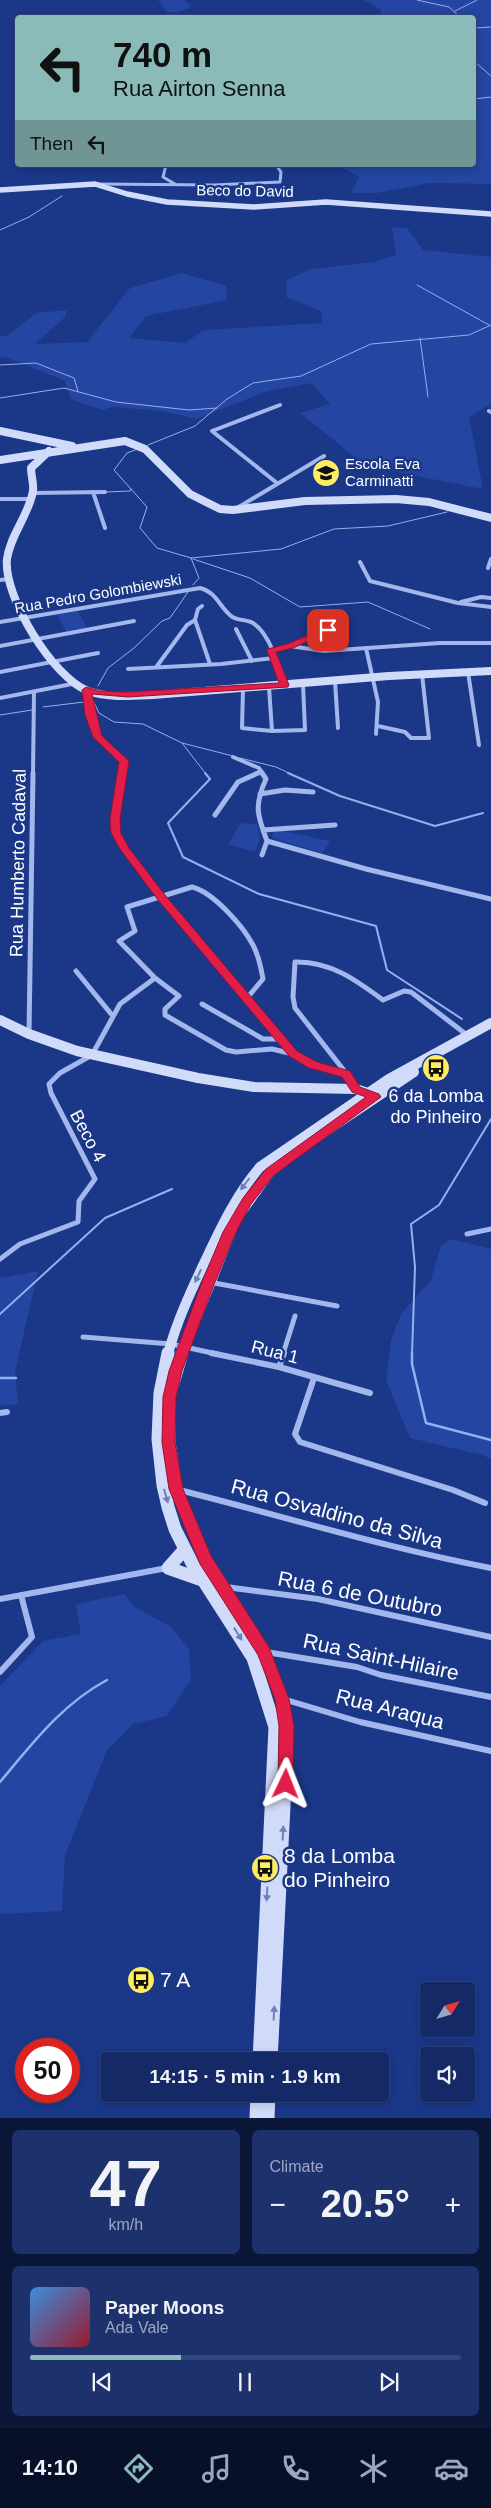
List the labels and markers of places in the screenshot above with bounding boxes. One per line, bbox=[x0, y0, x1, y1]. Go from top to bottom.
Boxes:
place label: Escola Eva Carminatti bbox=[345, 455, 421, 489]
school or university icon: Escola Eva Carminatti bbox=[311, 458, 341, 488]
pin bbox=[307, 609, 349, 651]
bus stop icon: 6 da Lomba do Pinheiro bbox=[421, 1053, 451, 1083]
place label: 6 da Lomba do Pinheiro bbox=[388, 1086, 485, 1127]
place label: 8 da Lomba do Pinheiro bbox=[284, 1844, 395, 1891]
bus stop icon: 8 da Lomba do Pinheiro bbox=[250, 1853, 280, 1883]
bus stop icon: 7 A bbox=[126, 1965, 156, 1995]
place label: 7 A bbox=[160, 1968, 190, 1991]

